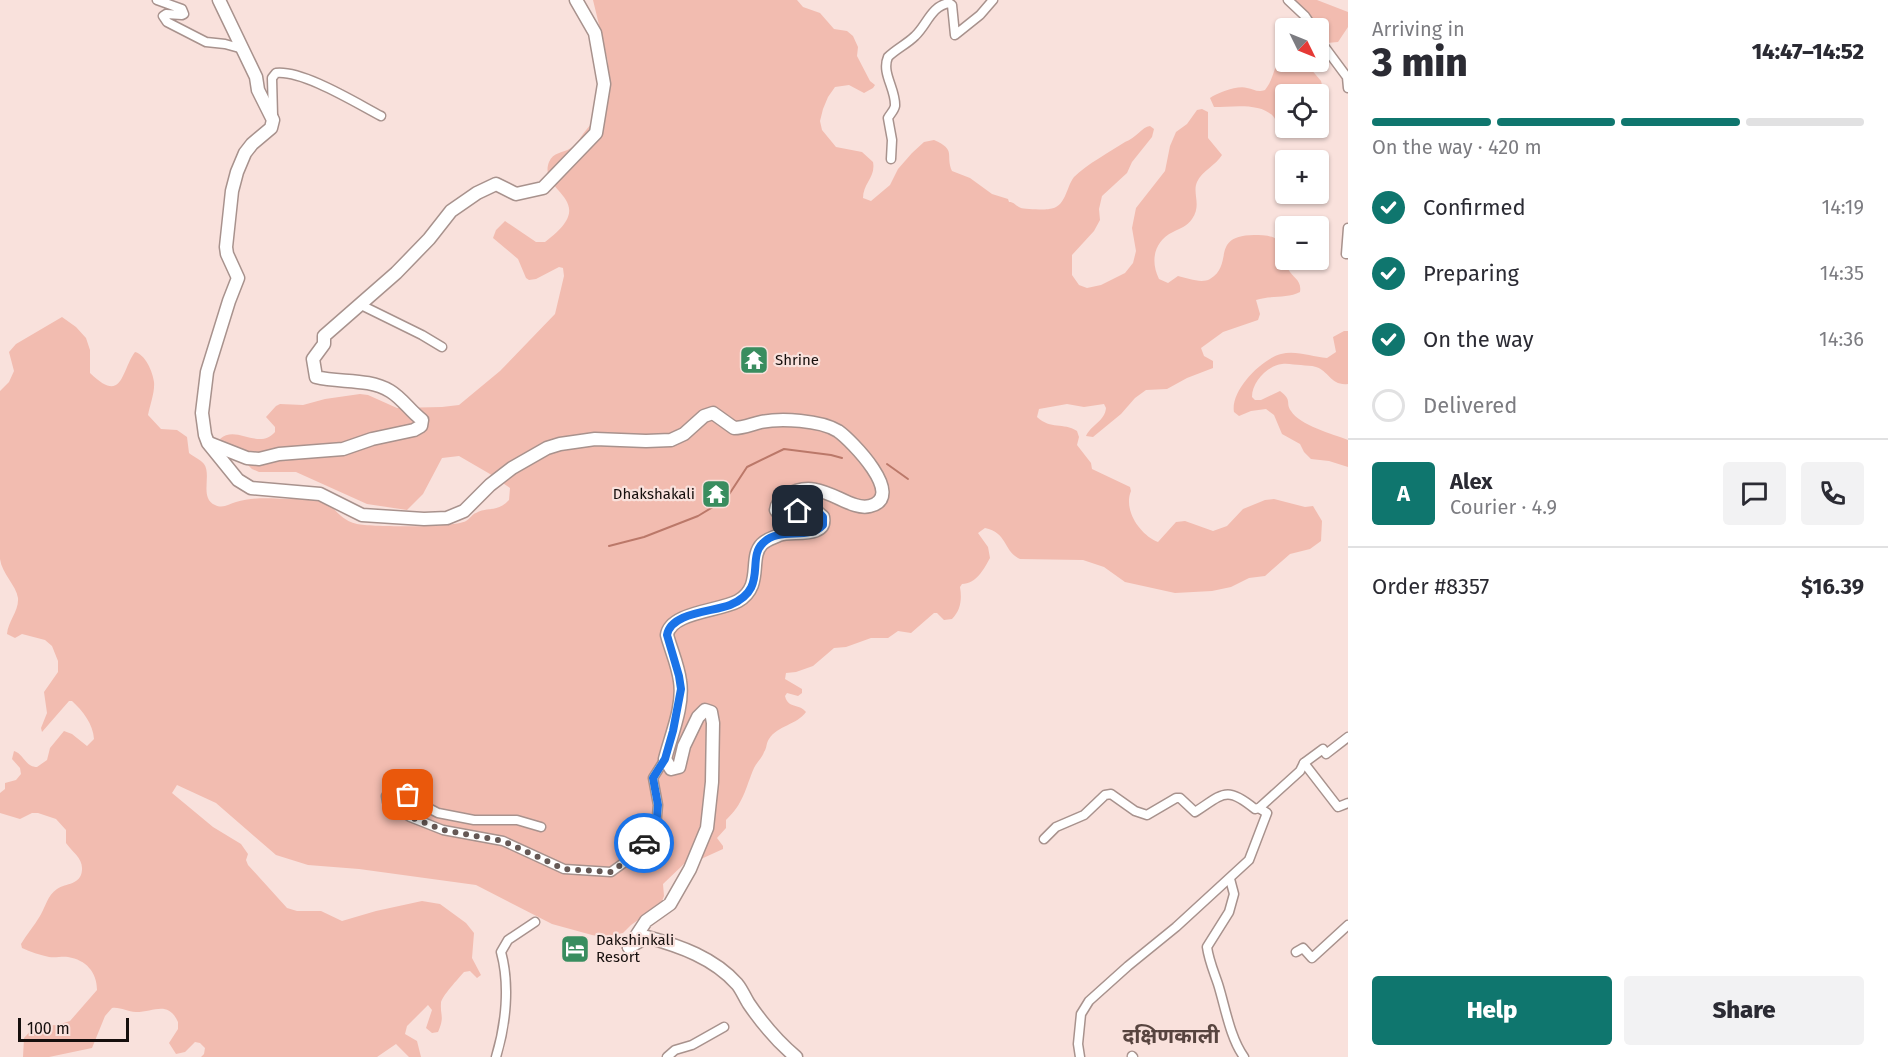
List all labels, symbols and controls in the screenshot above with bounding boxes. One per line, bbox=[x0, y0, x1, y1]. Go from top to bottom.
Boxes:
text: Arriving in bbox=[1372, 17, 1465, 41]
north arrow bbox=[1275, 18, 1329, 72]
map controls bbox=[1275, 18, 1329, 270]
text: 14:47–14:52 bbox=[1752, 38, 1864, 65]
text: 3 min bbox=[1372, 40, 1468, 86]
button: locate bbox=[1275, 84, 1329, 138]
text: On the way · 420 m bbox=[1372, 135, 1542, 159]
button: + bbox=[1275, 150, 1329, 204]
icon: check bbox=[1372, 191, 1405, 224]
text: Confirmed bbox=[1423, 194, 1526, 221]
text: 14:19 bbox=[1822, 195, 1864, 219]
button: − bbox=[1275, 216, 1329, 270]
icon: check bbox=[1372, 257, 1405, 290]
text: Preparing bbox=[1423, 260, 1519, 287]
text: 14:35 bbox=[1820, 261, 1864, 285]
icon: check bbox=[1372, 323, 1405, 356]
text: On the way bbox=[1423, 326, 1534, 353]
text: 14:36 bbox=[1819, 327, 1864, 351]
temple icon: Shrine bbox=[738, 344, 770, 376]
place label: Shrine bbox=[775, 351, 819, 369]
text: Delivered bbox=[1423, 392, 1518, 419]
button: chat bbox=[1723, 462, 1786, 525]
button: phone bbox=[1801, 462, 1864, 525]
text: Alex bbox=[1450, 468, 1493, 495]
temple icon: Dhakshakali bbox=[700, 478, 732, 510]
text: A bbox=[1397, 480, 1410, 507]
place label: Dhakshakali bbox=[613, 485, 695, 503]
pin bbox=[772, 485, 823, 536]
icon: home bbox=[781, 494, 814, 527]
text: Courier · 4.9 bbox=[1450, 495, 1557, 519]
text: Order #8357 bbox=[1372, 573, 1489, 600]
text: $16.39 bbox=[1801, 573, 1864, 600]
pin bbox=[382, 769, 433, 820]
icon: bag bbox=[391, 778, 424, 811]
courier bbox=[614, 813, 674, 873]
icon: car bbox=[628, 827, 661, 860]
place label: Dakshinkali Resort bbox=[596, 931, 674, 966]
hotel icon: Dakshinkali Resort bbox=[559, 933, 591, 965]
button: Help bbox=[1372, 976, 1612, 1045]
button: Share bbox=[1624, 976, 1864, 1045]
scale bar bbox=[18, 1015, 129, 1042]
text: 100 m bbox=[27, 1019, 70, 1038]
district label: दक्षि‍णकाली bbox=[1123, 1023, 1220, 1049]

